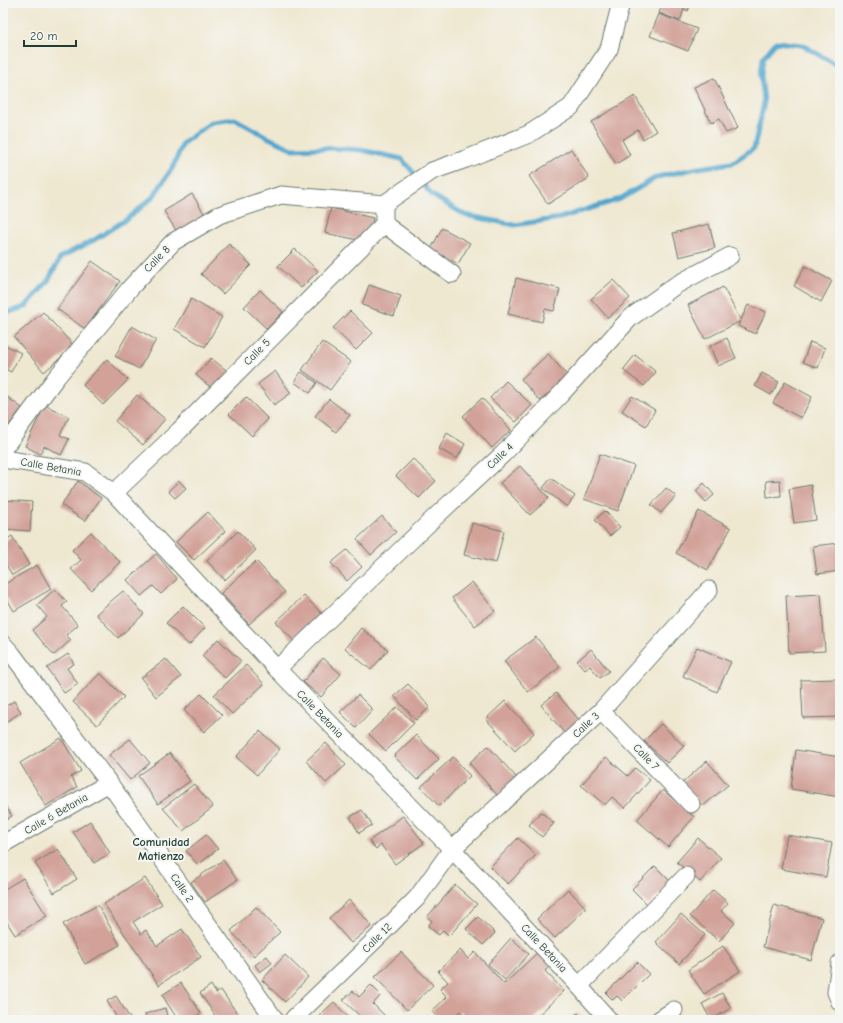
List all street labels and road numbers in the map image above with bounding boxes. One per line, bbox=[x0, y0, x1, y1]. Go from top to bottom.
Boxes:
street label: Calle 8 bbox=[141, 243, 173, 275]
street label: Calle 5 bbox=[241, 336, 273, 368]
street label: Calle 4 bbox=[484, 440, 516, 472]
street label: Calle Betania bbox=[20, 455, 82, 479]
street label: Calle Betania bbox=[294, 687, 346, 741]
street label: Calle 3 bbox=[570, 709, 602, 741]
street label: Calle 7 bbox=[630, 741, 662, 773]
street label: Calle 6 Betania bbox=[22, 791, 90, 837]
street label: Calle 2 bbox=[167, 871, 197, 905]
street label: Calle 12 bbox=[359, 920, 395, 956]
street label: Calle Betania bbox=[518, 921, 570, 975]

